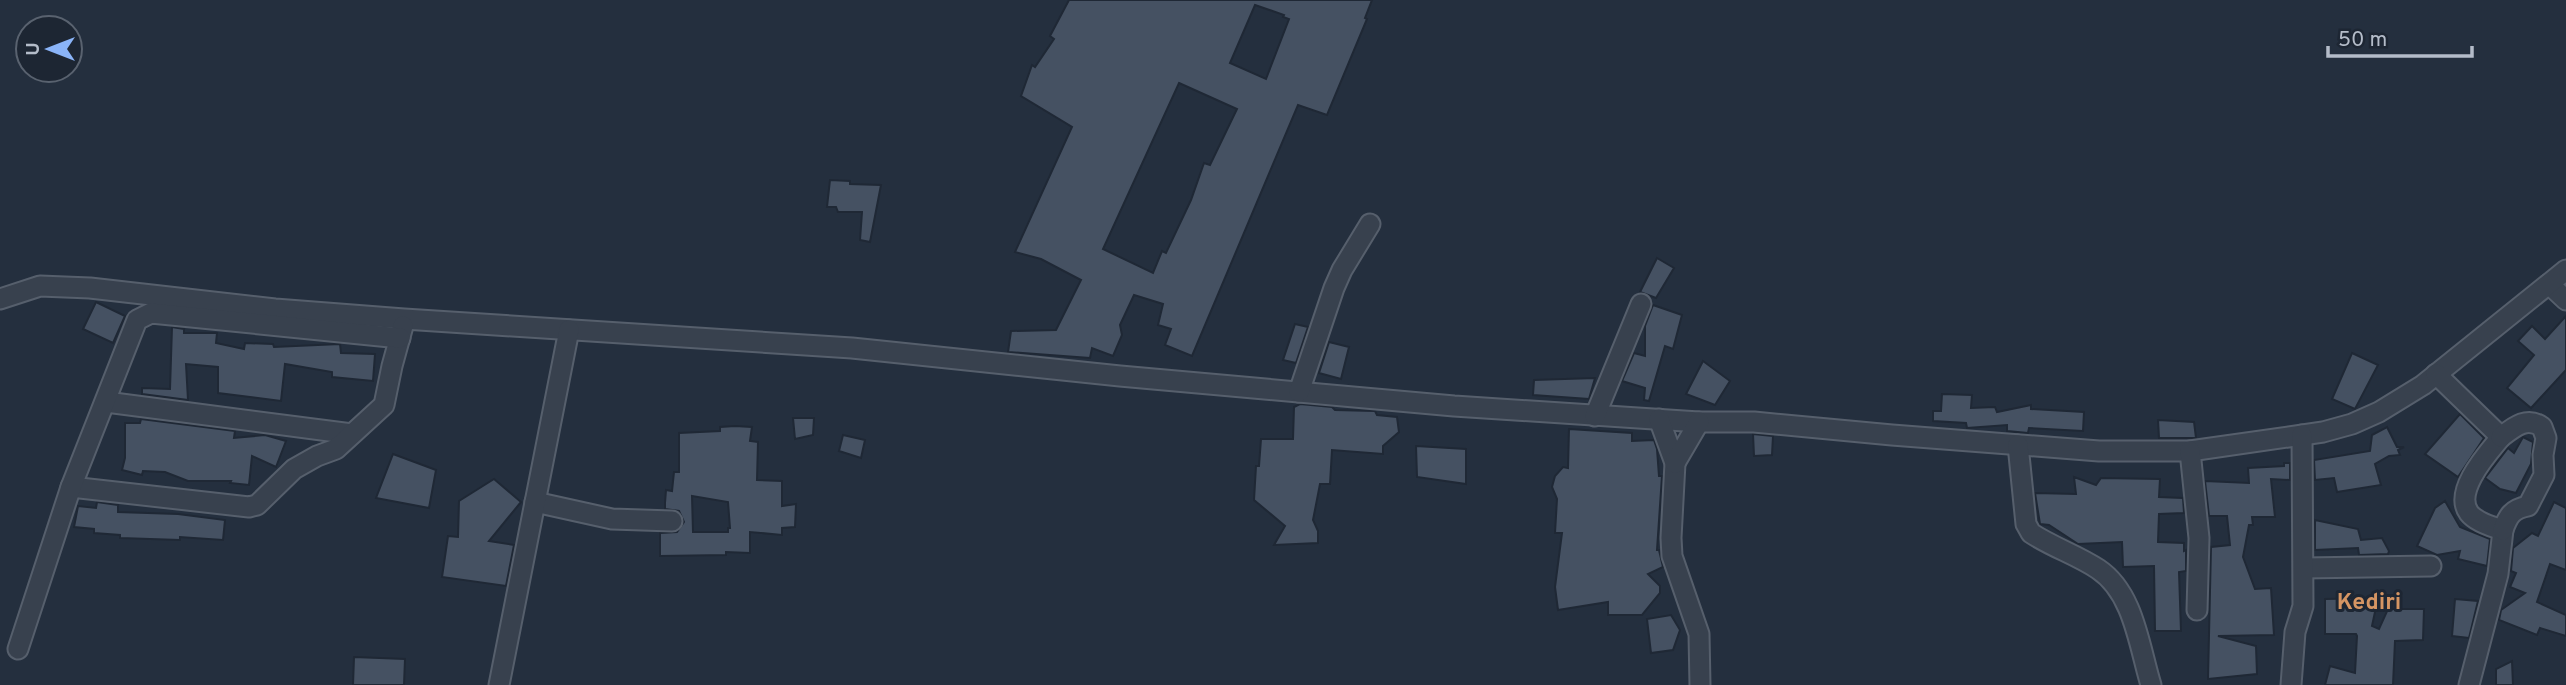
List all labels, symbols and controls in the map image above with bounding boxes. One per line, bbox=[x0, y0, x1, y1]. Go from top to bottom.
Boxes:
north arrow bbox=[14, 14, 84, 84]
scale bar bbox=[2328, 14, 2472, 58]
text: 50 m bbox=[2338, 27, 2387, 54]
text: U bbox=[22, 42, 46, 56]
district label: Kediri bbox=[2337, 589, 2401, 618]

